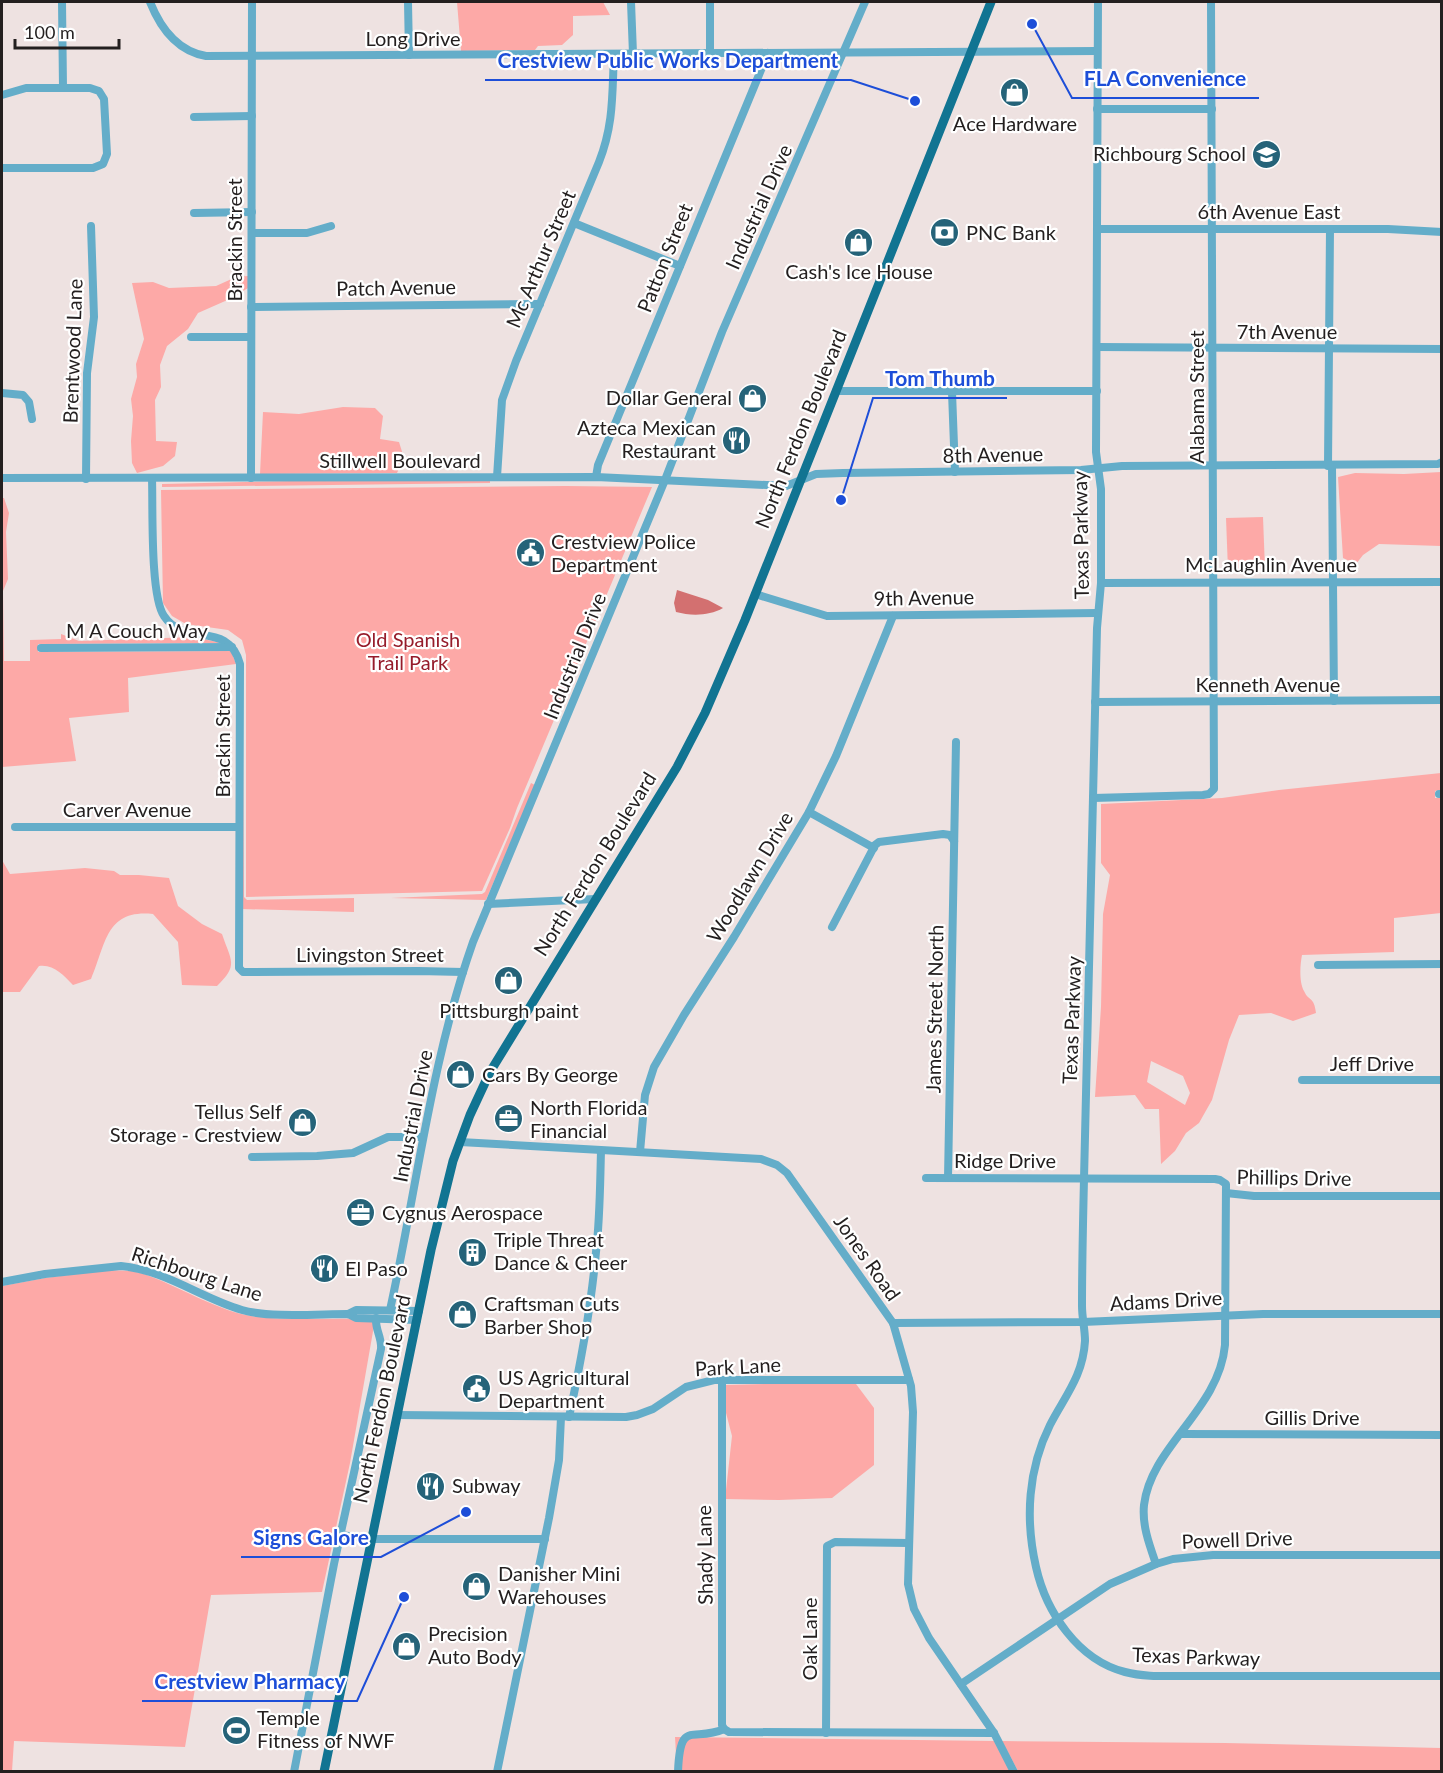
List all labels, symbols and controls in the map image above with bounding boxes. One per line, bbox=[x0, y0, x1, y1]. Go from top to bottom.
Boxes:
scale bar bbox=[15, 12, 118, 50]
text: 100 m bbox=[24, 21, 75, 43]
street label: Long Drive bbox=[365, 26, 461, 50]
callout: Crestview Public Works Department bbox=[485, 41, 851, 80]
text: Crestview Public Works Department bbox=[498, 47, 839, 72]
callout: FLA Convenience bbox=[1072, 59, 1259, 98]
text: FLA Convenience bbox=[1084, 65, 1246, 90]
shop icon: Ace Hardware bbox=[999, 77, 1031, 109]
place label: Ace Hardware bbox=[953, 111, 1077, 135]
school or university icon: Richbourg School bbox=[1251, 138, 1283, 170]
street label: Industrial Drive bbox=[720, 140, 796, 273]
place label: Richbourg School bbox=[1093, 141, 1246, 165]
street label: Brackin Street bbox=[222, 178, 246, 302]
street label: Mc Arthur Street bbox=[500, 186, 580, 331]
street label: 6th Avenue East bbox=[1198, 199, 1340, 223]
street label: Patton Street bbox=[631, 200, 697, 316]
bank icon: PNC Bank bbox=[929, 217, 961, 249]
place label: PNC Bank bbox=[966, 220, 1057, 244]
shop icon: Cash's Ice House bbox=[843, 226, 875, 258]
place label: Cash's Ice House bbox=[785, 259, 933, 283]
street label: Patch Avenue bbox=[336, 274, 456, 300]
street label: Brentwood Lane bbox=[57, 278, 87, 424]
street label: 7th Avenue bbox=[1237, 319, 1337, 343]
street label: North Ferdon Boulevard bbox=[749, 326, 851, 531]
street label: Alabama Street bbox=[1184, 330, 1208, 464]
callout: Tom Thumb bbox=[873, 359, 1007, 398]
text: Tom Thumb bbox=[885, 365, 995, 390]
shop icon: Dollar General bbox=[737, 382, 769, 414]
place label: Dollar General bbox=[606, 385, 732, 409]
place label: Azteca Mexican Restaurant bbox=[577, 415, 716, 462]
restaurant icon: Azteca Mexican Restaurant bbox=[721, 424, 753, 456]
street label: 8th Avenue bbox=[942, 441, 1043, 467]
street label: Stillwell Boulevard bbox=[319, 448, 481, 472]
street label: Texas Parkway bbox=[1067, 470, 1093, 599]
place label: Crestview Police Department bbox=[551, 529, 696, 576]
public building icon: Crestview Police Department bbox=[514, 537, 546, 569]
street label: McLaughlin Avenue bbox=[1185, 552, 1357, 576]
street label: 9th Avenue bbox=[873, 584, 974, 610]
street label: Industrial Drive bbox=[538, 589, 610, 722]
street label: M A Couch Way bbox=[66, 618, 209, 642]
park label: Old Spanish Trail Park bbox=[356, 627, 460, 674]
street label: Kenneth Avenue bbox=[1196, 672, 1340, 696]
street label: Brackin Street bbox=[210, 674, 234, 798]
street label: North Ferdon Boulevard bbox=[528, 767, 661, 960]
street label: Carver Avenue bbox=[63, 797, 191, 821]
street label: Woodlawn Drive bbox=[701, 807, 797, 946]
street label: James Street North bbox=[921, 925, 947, 1093]
street label: Livingston Street bbox=[296, 942, 444, 966]
street label: Texas Parkway bbox=[1057, 955, 1085, 1084]
shop icon: Pittsburgh paint bbox=[493, 964, 525, 996]
place label: Pittsburgh paint bbox=[439, 998, 579, 1022]
street label: Industrial Drive bbox=[387, 1048, 437, 1184]
street label: Jeff Drive bbox=[1330, 1051, 1414, 1075]
shop icon: Cars By George bbox=[445, 1059, 477, 1091]
place label: Cars By George bbox=[482, 1062, 618, 1086]
place label: North Florida Financial bbox=[530, 1095, 647, 1142]
place label: Tellus Self Storage - Crestview bbox=[110, 1099, 282, 1146]
office icon: North Florida Financial bbox=[493, 1103, 525, 1135]
shop icon: Tellus Self Storage - Crestview bbox=[287, 1107, 319, 1139]
street label: Ridge Drive bbox=[954, 1148, 1056, 1172]
street label: Phillips Drive bbox=[1236, 1164, 1352, 1190]
office icon: Cygnus Aerospace bbox=[345, 1197, 377, 1229]
place label: Cygnus Aerospace bbox=[382, 1200, 543, 1224]
street label: Jones Road bbox=[830, 1210, 906, 1305]
place label: Triple Threat Dance & Cheer bbox=[494, 1227, 628, 1274]
building icon: Triple Threat Dance & Cheer bbox=[457, 1236, 489, 1268]
street label: Richbourg Lane bbox=[129, 1241, 266, 1305]
restaurant icon: El Paso bbox=[308, 1253, 340, 1285]
place label: El Paso bbox=[345, 1256, 408, 1280]
street label: Adams Drive bbox=[1109, 1285, 1223, 1315]
place label: Craftsman Cuts Barber Shop bbox=[484, 1291, 619, 1338]
street label: North Ferdon Boulevard bbox=[347, 1293, 415, 1505]
shop icon: Craftsman Cuts Barber Shop bbox=[447, 1299, 479, 1331]
street label: Park Lane bbox=[694, 1352, 782, 1380]
place label: US Agricultural Department bbox=[498, 1365, 630, 1412]
public building icon: US Agricultural Department bbox=[461, 1373, 493, 1405]
street label: Gillis Drive bbox=[1264, 1405, 1360, 1429]
restaurant icon: Subway bbox=[415, 1470, 447, 1502]
place label: Subway bbox=[452, 1473, 521, 1497]
street label: Shady Lane bbox=[691, 1505, 717, 1605]
callout: Signs Galore bbox=[241, 1518, 381, 1557]
text: Signs Galore bbox=[253, 1524, 369, 1549]
street label: Powell Drive bbox=[1181, 1525, 1293, 1553]
place label: Danisher Mini Warehouses bbox=[498, 1561, 620, 1608]
shop icon: Danisher Mini Warehouses bbox=[461, 1570, 493, 1602]
street label: Oak Lane bbox=[797, 1598, 821, 1680]
place label: Precision Auto Body bbox=[428, 1621, 522, 1668]
shop icon: Precision Auto Body bbox=[391, 1630, 423, 1662]
street label: Texas Parkway bbox=[1132, 1642, 1261, 1670]
callout: Crestview Pharmacy bbox=[142, 1662, 357, 1701]
text: Crestview Pharmacy bbox=[154, 1668, 347, 1693]
place label: Temple Fitness of NWF bbox=[257, 1705, 395, 1752]
sports icon: Temple Fitness of NWF bbox=[220, 1714, 252, 1746]

